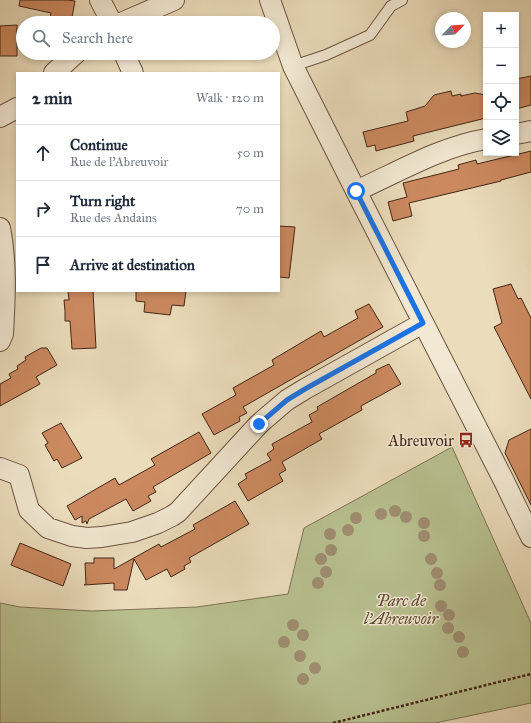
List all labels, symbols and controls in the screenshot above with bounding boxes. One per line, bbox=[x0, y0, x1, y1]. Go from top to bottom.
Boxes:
north arrow bbox=[435, 12, 471, 48]
map controls bbox=[483, 12, 519, 156]
button: + bbox=[483, 12, 519, 48]
search box bbox=[16, 16, 280, 60]
icon: search bbox=[30, 27, 52, 49]
text: Search here bbox=[62, 29, 133, 47]
button: − bbox=[483, 48, 519, 84]
button: locate bbox=[483, 84, 519, 120]
text: 2 min bbox=[32, 88, 72, 109]
text: Walk · 120 m bbox=[196, 90, 264, 106]
button: layers bbox=[483, 120, 519, 156]
text: Continue bbox=[70, 136, 128, 154]
icon: ahead bbox=[32, 142, 54, 164]
text: 50 m bbox=[237, 145, 264, 161]
text: Rue de l'Abreuvoir bbox=[70, 154, 168, 170]
route start bbox=[347, 182, 365, 200]
text: Turn right bbox=[70, 192, 135, 210]
icon: right bbox=[32, 198, 54, 220]
text: 70 m bbox=[236, 201, 264, 217]
text: Rue des Andains bbox=[70, 210, 157, 226]
icon: arrive bbox=[32, 254, 54, 276]
text: Arrive at destination bbox=[70, 256, 195, 274]
route end bbox=[250, 415, 268, 433]
place label: Abreuvoir bbox=[387, 431, 454, 450]
bus stop icon: Abreuvoir bbox=[457, 431, 475, 449]
park label: Parc de l'Abreuvoir bbox=[363, 591, 439, 628]

